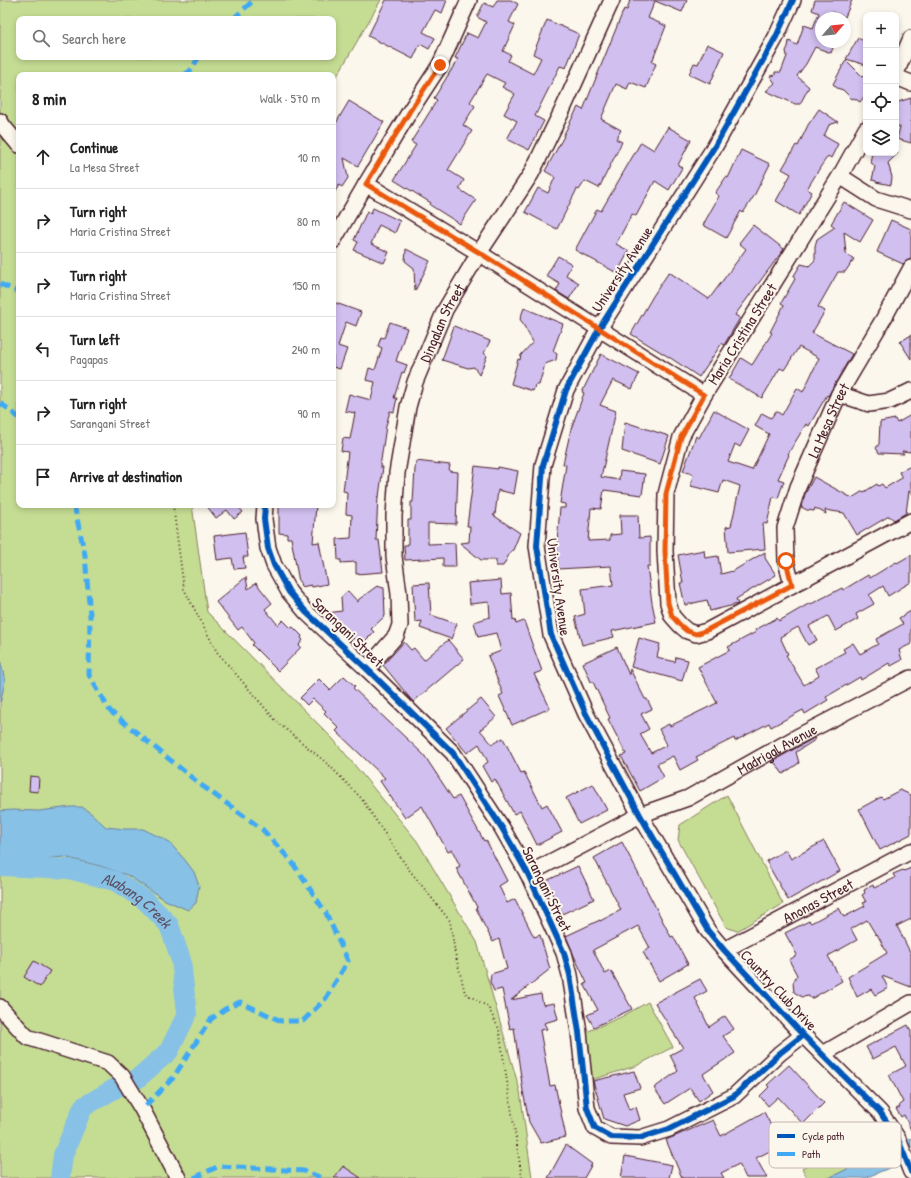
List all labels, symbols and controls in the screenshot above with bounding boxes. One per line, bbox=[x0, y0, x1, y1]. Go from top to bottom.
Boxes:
north arrow bbox=[815, 12, 851, 48]
map controls bbox=[863, 12, 899, 156]
button: + bbox=[863, 12, 899, 48]
search box bbox=[16, 16, 336, 60]
icon: search bbox=[30, 27, 52, 49]
text: Search here bbox=[62, 28, 126, 49]
button: − bbox=[863, 48, 899, 84]
route end bbox=[431, 56, 449, 74]
button: locate bbox=[863, 84, 899, 120]
text: 8 min bbox=[32, 87, 66, 110]
text: Walk · 570 m bbox=[260, 89, 320, 107]
button: layers bbox=[863, 120, 899, 156]
text: Continue bbox=[70, 137, 118, 158]
icon: ahead bbox=[32, 146, 54, 168]
text: 10 m bbox=[298, 148, 320, 166]
text: La Mesa Street bbox=[70, 158, 139, 176]
text: Turn right bbox=[70, 201, 126, 222]
icon: right bbox=[32, 210, 54, 232]
text: 80 m bbox=[297, 212, 320, 230]
text: Maria Cristina Street bbox=[70, 222, 171, 240]
street label: University Avenue bbox=[586, 222, 658, 316]
text: Turn right bbox=[70, 265, 126, 286]
icon: right bbox=[32, 274, 54, 296]
text: 150 m bbox=[292, 276, 320, 294]
street label: Dingalan Street bbox=[414, 279, 470, 365]
street label: Maria Cristina Street bbox=[702, 279, 782, 389]
text: Maria Cristina Street bbox=[70, 286, 171, 304]
text: Turn left bbox=[70, 329, 120, 350]
icon: left bbox=[32, 338, 54, 360]
text: 240 m bbox=[291, 340, 320, 358]
text: Pagapas bbox=[70, 350, 108, 368]
street label: La Mesa Street bbox=[802, 378, 854, 461]
text: Turn right bbox=[70, 393, 126, 414]
icon: right bbox=[32, 402, 54, 424]
text: 90 m bbox=[298, 404, 320, 422]
text: Sarangani Street bbox=[70, 414, 150, 432]
icon: arrive bbox=[32, 466, 54, 488]
text: Arrive at destination bbox=[70, 466, 182, 487]
street label: University Avenue bbox=[542, 537, 576, 637]
route start bbox=[777, 552, 795, 570]
street label: Sarangani Street bbox=[308, 592, 389, 672]
street label: Madrigal Avenue bbox=[733, 718, 820, 779]
street label: Sarangani Street bbox=[517, 843, 577, 936]
water label: Alabang Creek bbox=[99, 867, 178, 934]
street label: Anonas Street bbox=[779, 873, 857, 928]
street label: Country Club Drive bbox=[736, 945, 822, 1035]
legend bbox=[769, 1122, 901, 1168]
text: Cycle path bbox=[802, 1129, 845, 1143]
text: Path bbox=[802, 1147, 820, 1161]

